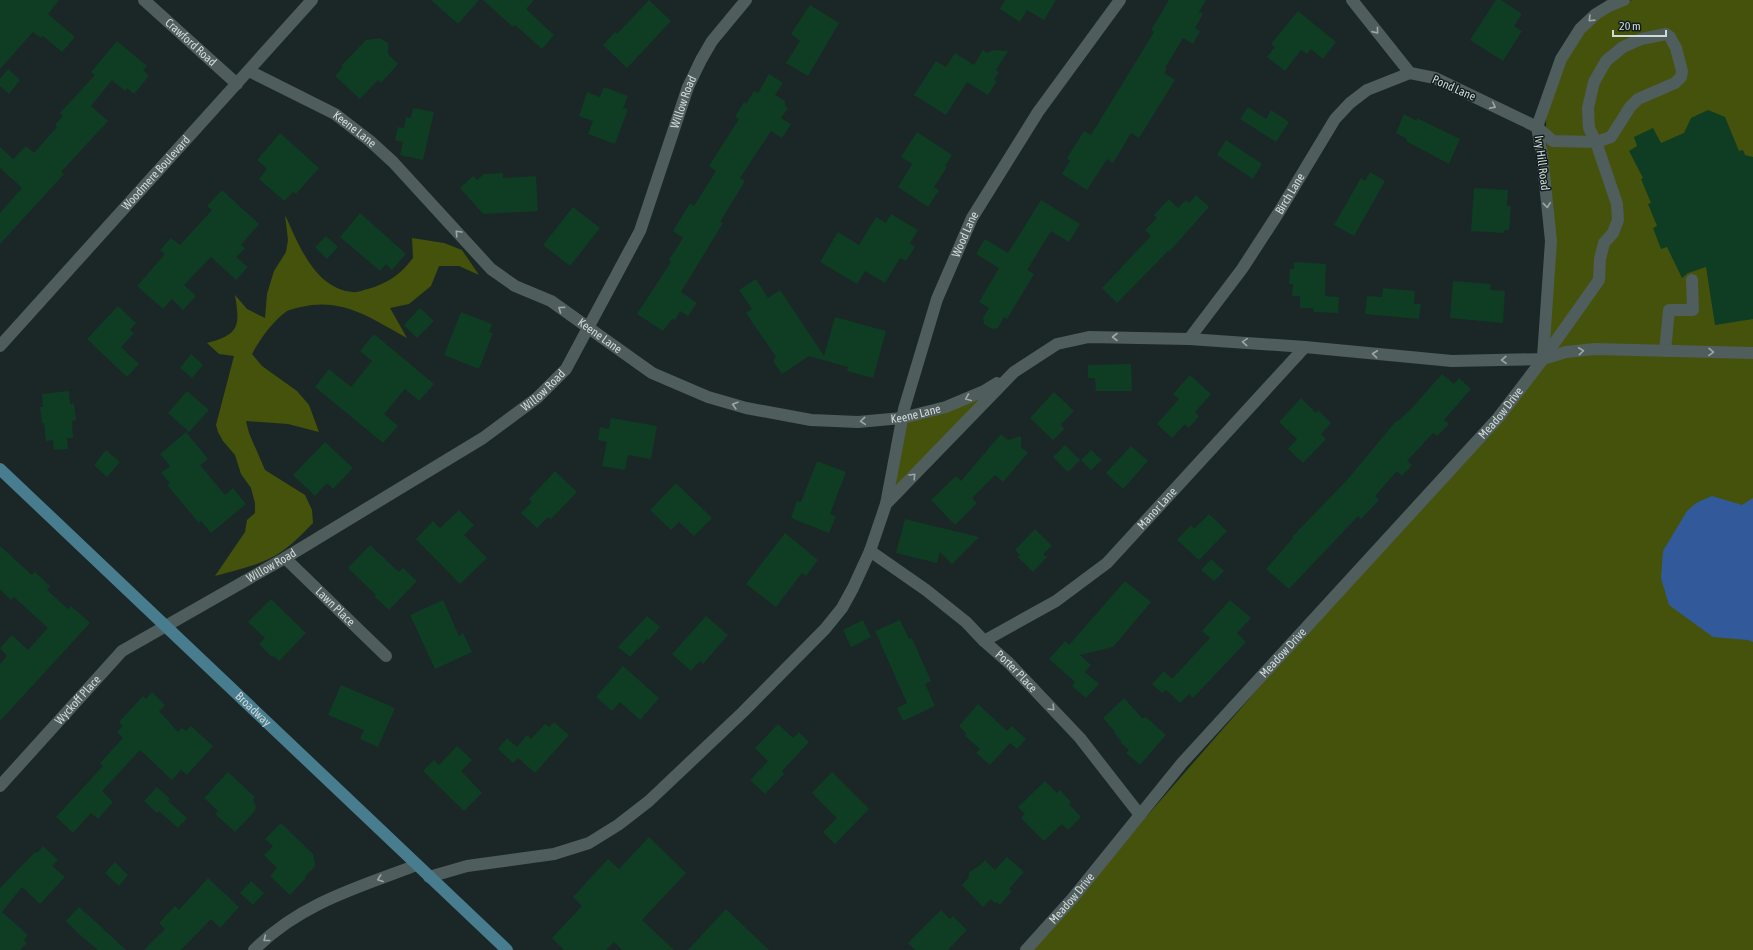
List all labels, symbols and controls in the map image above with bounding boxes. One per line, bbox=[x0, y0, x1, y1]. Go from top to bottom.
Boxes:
scale bar bbox=[1613, 12, 1666, 38]
street label: Crawford Road bbox=[162, 15, 219, 69]
one-way arrow bbox=[1588, 15, 1595, 22]
text: 20 m bbox=[1619, 19, 1641, 33]
one-way arrow bbox=[1371, 26, 1378, 33]
street label: Pond Lane bbox=[1430, 72, 1478, 104]
street label: Willow Road bbox=[668, 73, 699, 130]
one-way arrow bbox=[1488, 101, 1496, 109]
street label: Keene Lane bbox=[330, 108, 379, 150]
street label: Woodmere Boulevard bbox=[119, 133, 193, 213]
street label: Ivy Hill Road bbox=[1532, 135, 1552, 191]
street label: Birch Lane bbox=[1272, 171, 1308, 217]
one-way arrow bbox=[1542, 202, 1551, 208]
street label: Wood Lane bbox=[949, 209, 981, 259]
one-way arrow bbox=[455, 230, 463, 238]
one-way arrow bbox=[559, 307, 566, 314]
street label: Keene Lane bbox=[575, 315, 625, 356]
one-way arrow bbox=[1112, 333, 1118, 341]
one-way arrow bbox=[1242, 338, 1248, 347]
one-way arrow bbox=[1578, 346, 1584, 355]
one-way arrow bbox=[1708, 348, 1714, 356]
one-way arrow bbox=[1372, 349, 1378, 358]
one-way arrow bbox=[1501, 356, 1507, 364]
street label: Willow Road bbox=[518, 367, 568, 414]
street label: Meadow Drive bbox=[1475, 384, 1526, 442]
one-way arrow bbox=[965, 394, 972, 402]
one-way arrow bbox=[732, 401, 739, 410]
street label: Keene Lane bbox=[890, 402, 942, 426]
one-way arrow bbox=[860, 417, 866, 426]
one-way arrow bbox=[908, 473, 916, 481]
street label: Manor Lane bbox=[1134, 485, 1180, 532]
street label: Willow Road bbox=[244, 546, 299, 585]
street label: Lawn Place bbox=[313, 584, 358, 629]
street label: Meadow Drive bbox=[1257, 625, 1309, 681]
street label: Porter Place bbox=[993, 647, 1040, 695]
street label: Wyckoff Place bbox=[52, 672, 104, 727]
street label: Broadway bbox=[232, 689, 274, 729]
one-way arrow bbox=[1047, 703, 1055, 711]
street label: Meadow Drive bbox=[1046, 870, 1097, 927]
one-way arrow bbox=[377, 874, 384, 883]
one-way arrow bbox=[263, 935, 270, 942]

